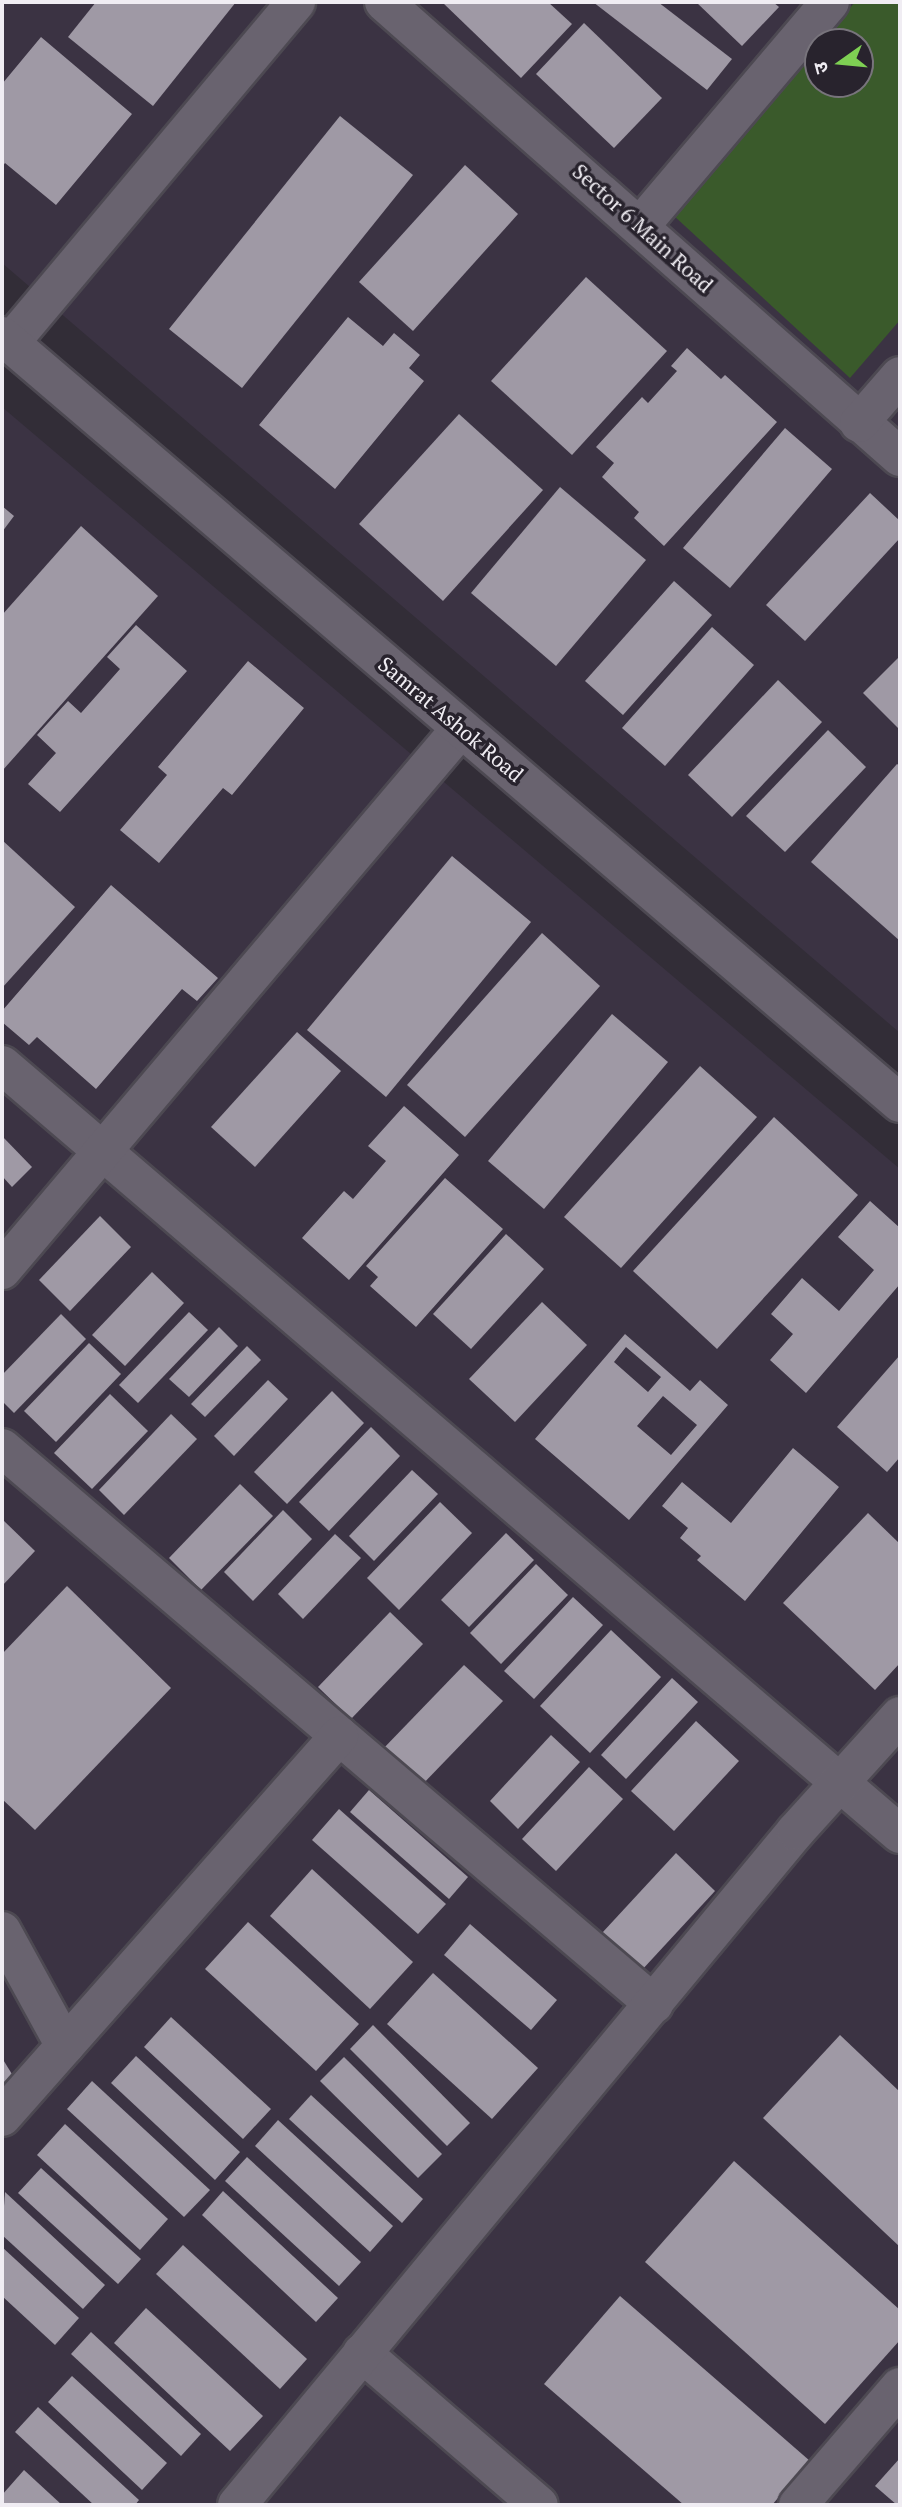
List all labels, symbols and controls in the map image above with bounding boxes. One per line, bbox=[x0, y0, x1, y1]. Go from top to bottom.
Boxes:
north arrow bbox=[804, 28, 874, 98]
text: उ bbox=[807, 59, 834, 77]
street label: Sector 6 Main Road bbox=[568, 158, 718, 298]
street label: Samrat Ashok Road bbox=[373, 651, 529, 787]

